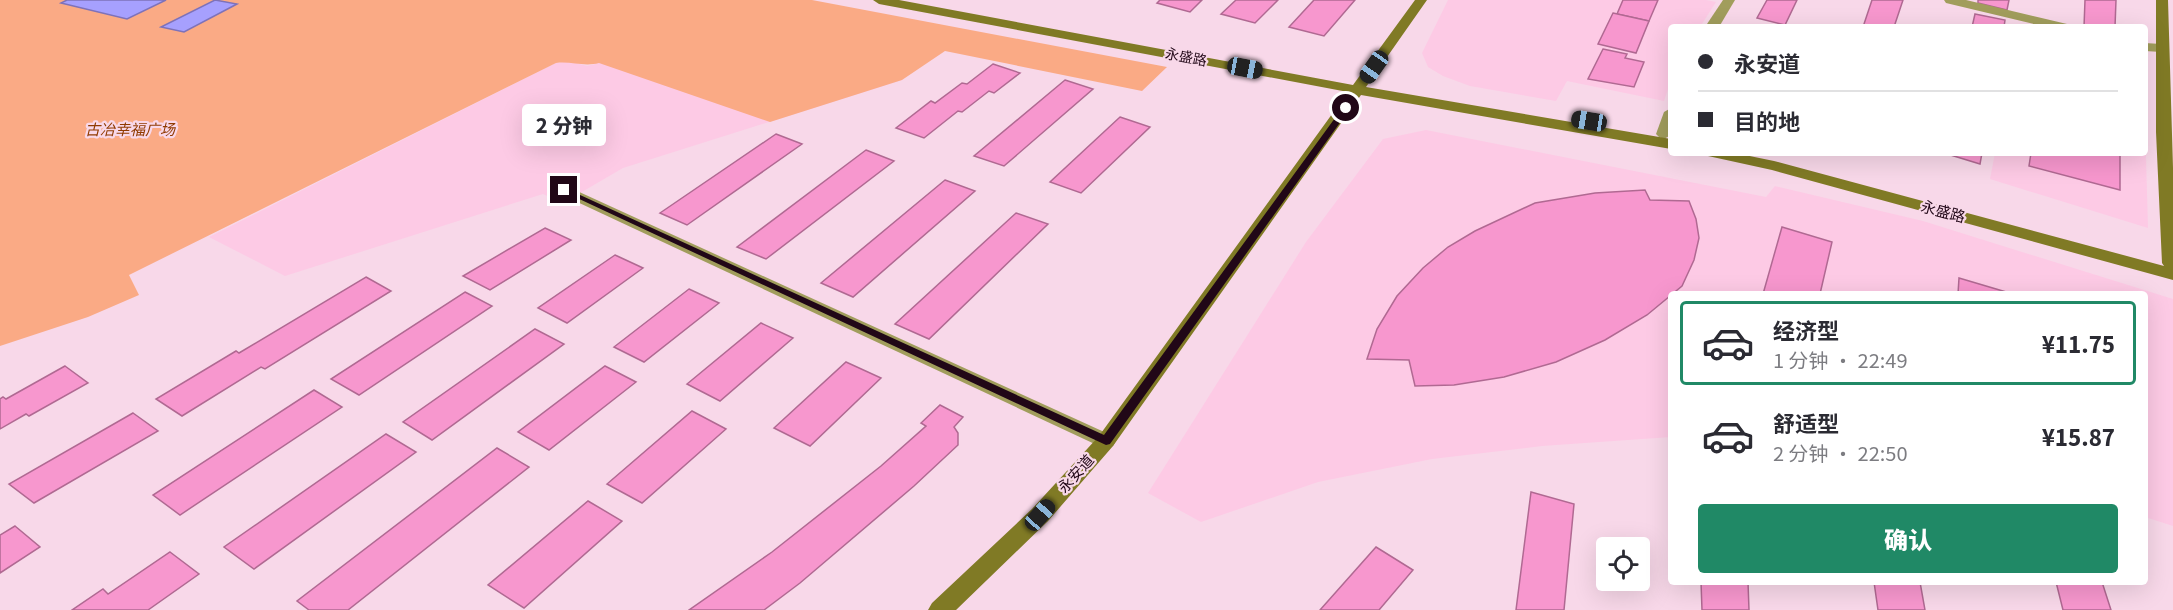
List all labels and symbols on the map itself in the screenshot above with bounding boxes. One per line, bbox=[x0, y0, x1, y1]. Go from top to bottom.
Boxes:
street label: 永盛路 bbox=[1164, 42, 1209, 70]
car bbox=[1356, 47, 1392, 87]
car bbox=[1226, 56, 1264, 80]
route start bbox=[1332, 94, 1359, 121]
callout: 2 分钟 bbox=[522, 103, 606, 145]
car bbox=[1570, 109, 1608, 133]
park label: 古冶幸福广场 bbox=[85, 118, 177, 139]
route end bbox=[550, 176, 577, 203]
street label: 永盛路 bbox=[1919, 195, 1968, 227]
street label: 永安道 bbox=[1052, 449, 1098, 497]
car bbox=[1021, 496, 1059, 534]

